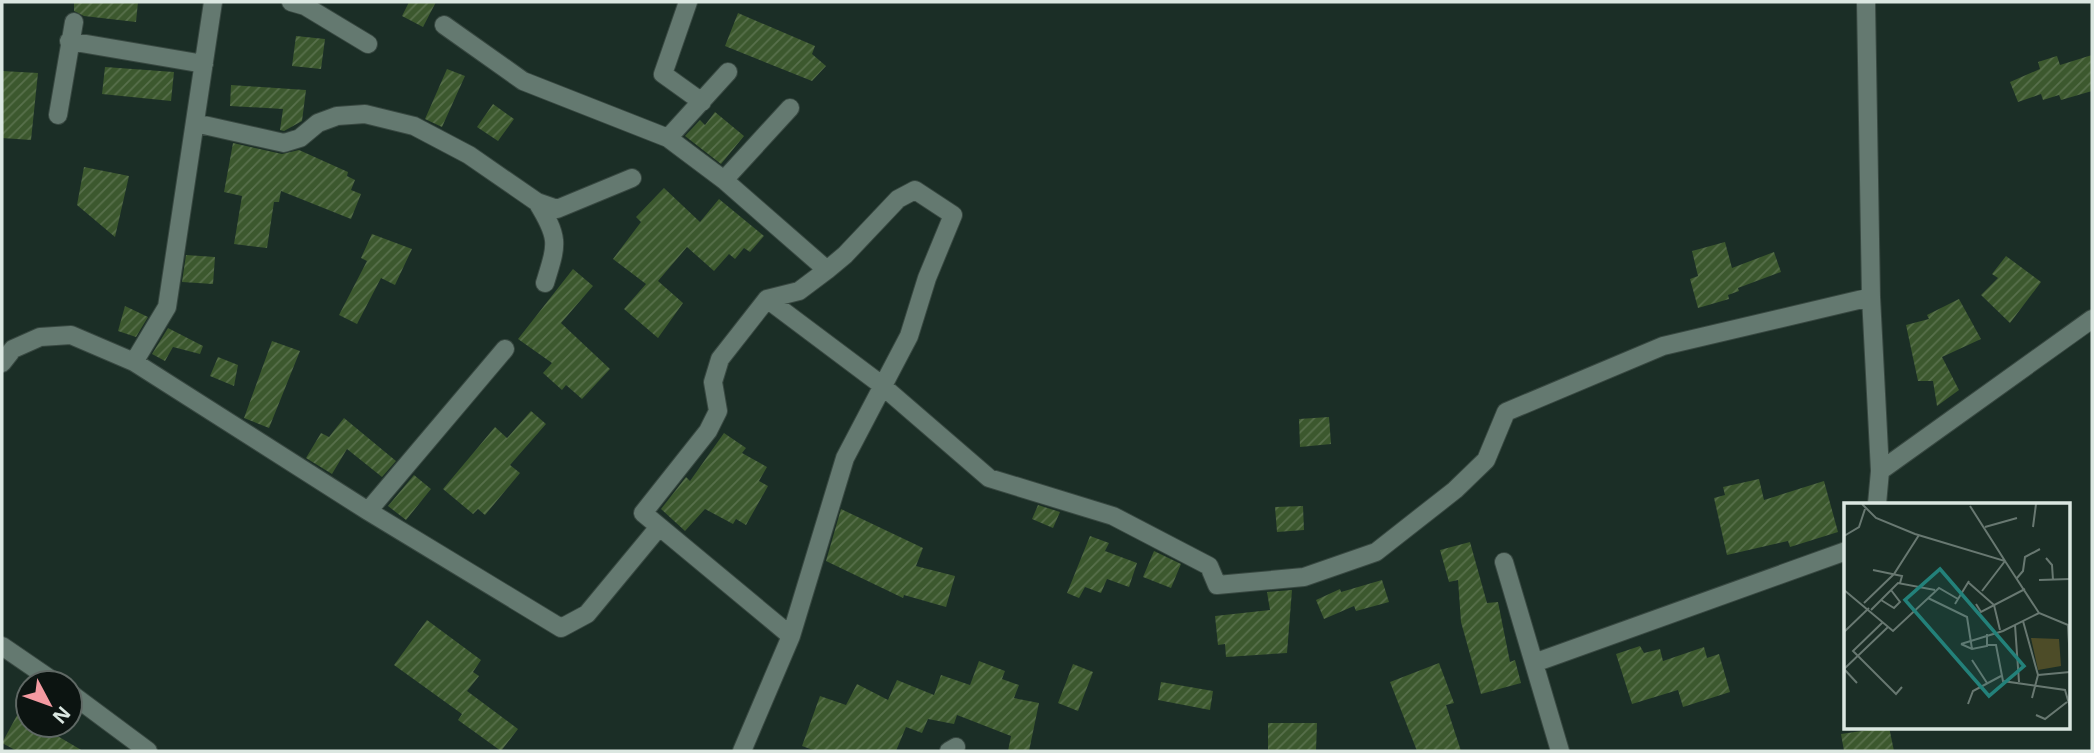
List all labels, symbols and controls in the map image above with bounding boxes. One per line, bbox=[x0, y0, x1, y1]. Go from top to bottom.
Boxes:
inset map bbox=[1844, 503, 2070, 728]
north arrow bbox=[14, 669, 84, 739]
text: N bbox=[47, 701, 77, 730]

